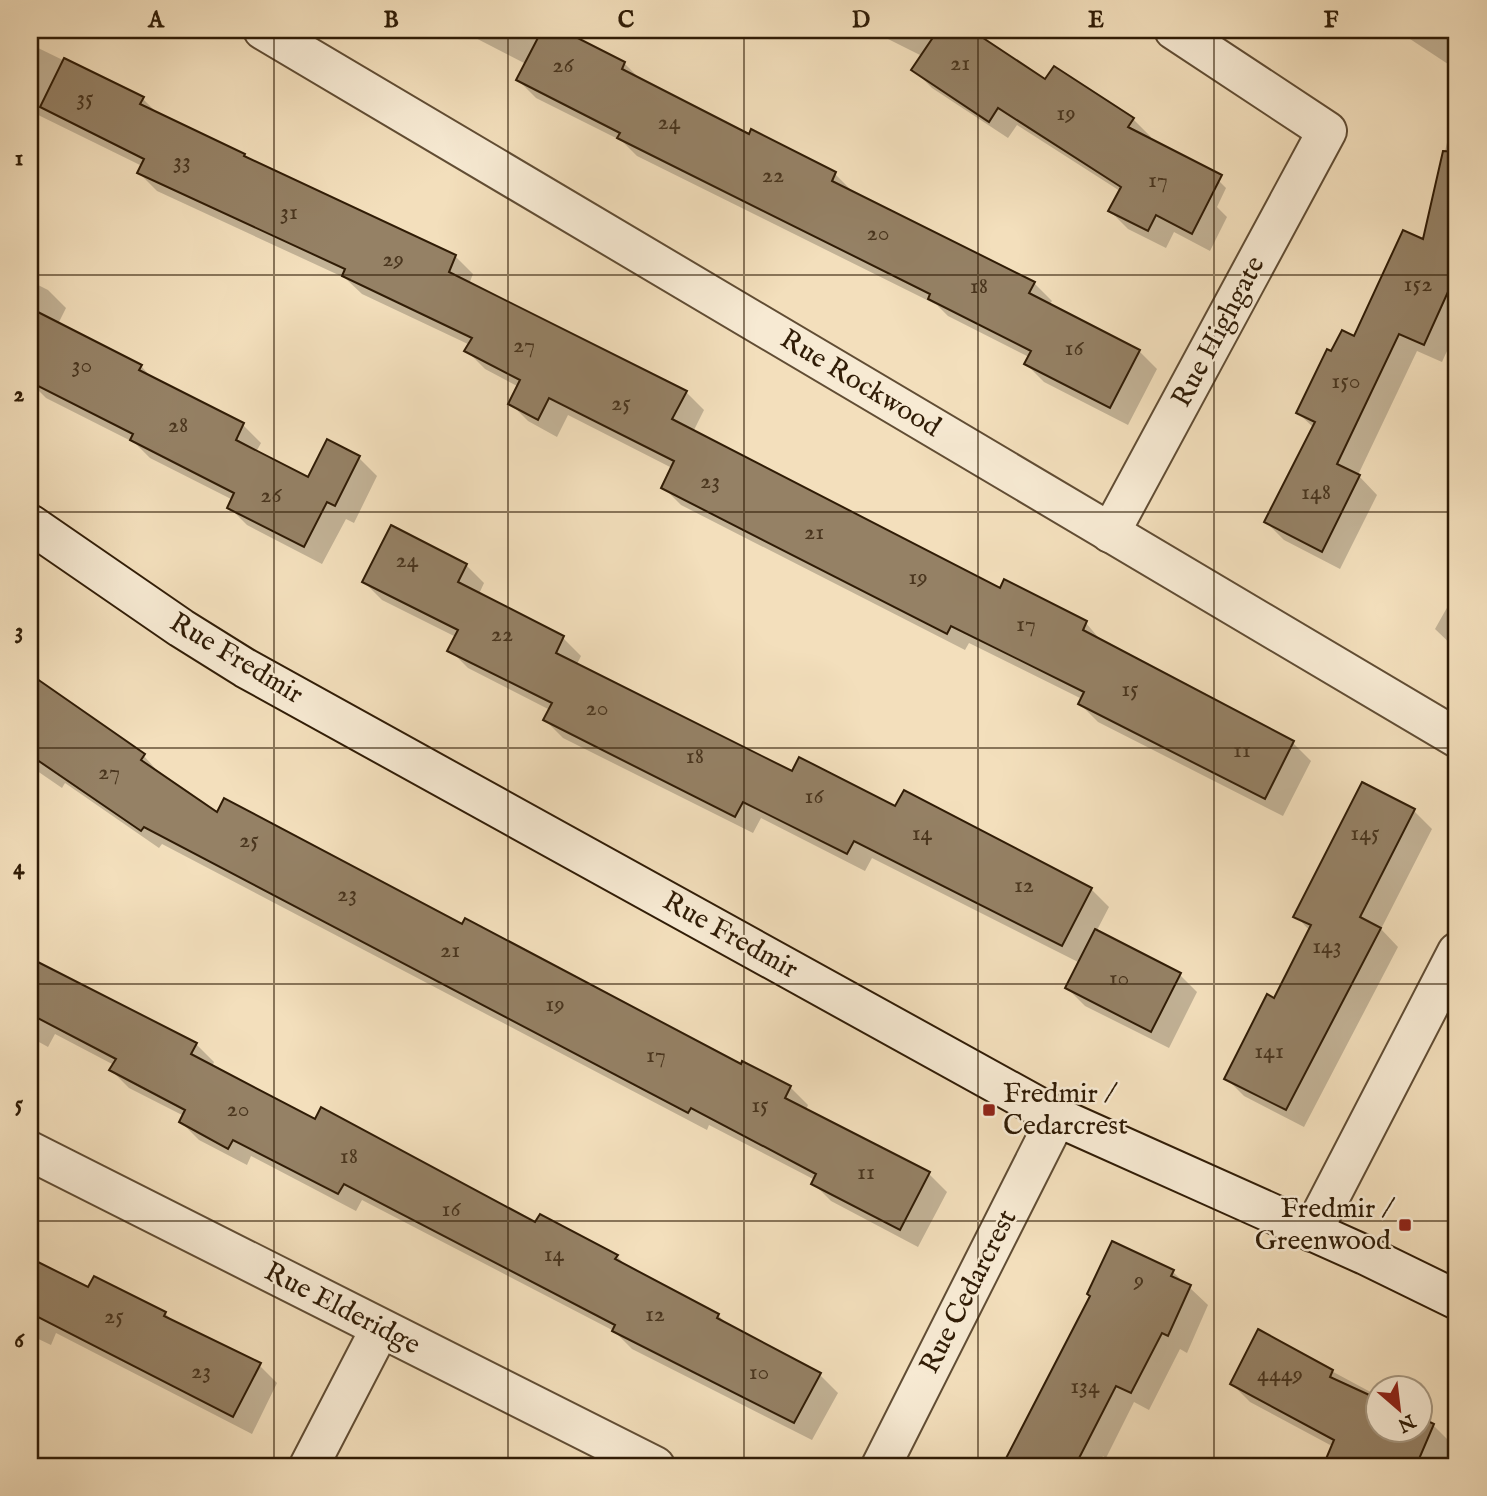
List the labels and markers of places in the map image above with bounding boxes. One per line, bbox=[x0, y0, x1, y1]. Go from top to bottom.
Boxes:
place label: Fredmir / Cedarcrest bbox=[1003, 1077, 1128, 1144]
marker: Fredmir / Cedarcrest bbox=[981, 1102, 997, 1118]
place label: Fredmir / Greenwood bbox=[1255, 1192, 1395, 1259]
marker: Fredmir / Greenwood bbox=[1397, 1217, 1413, 1233]

